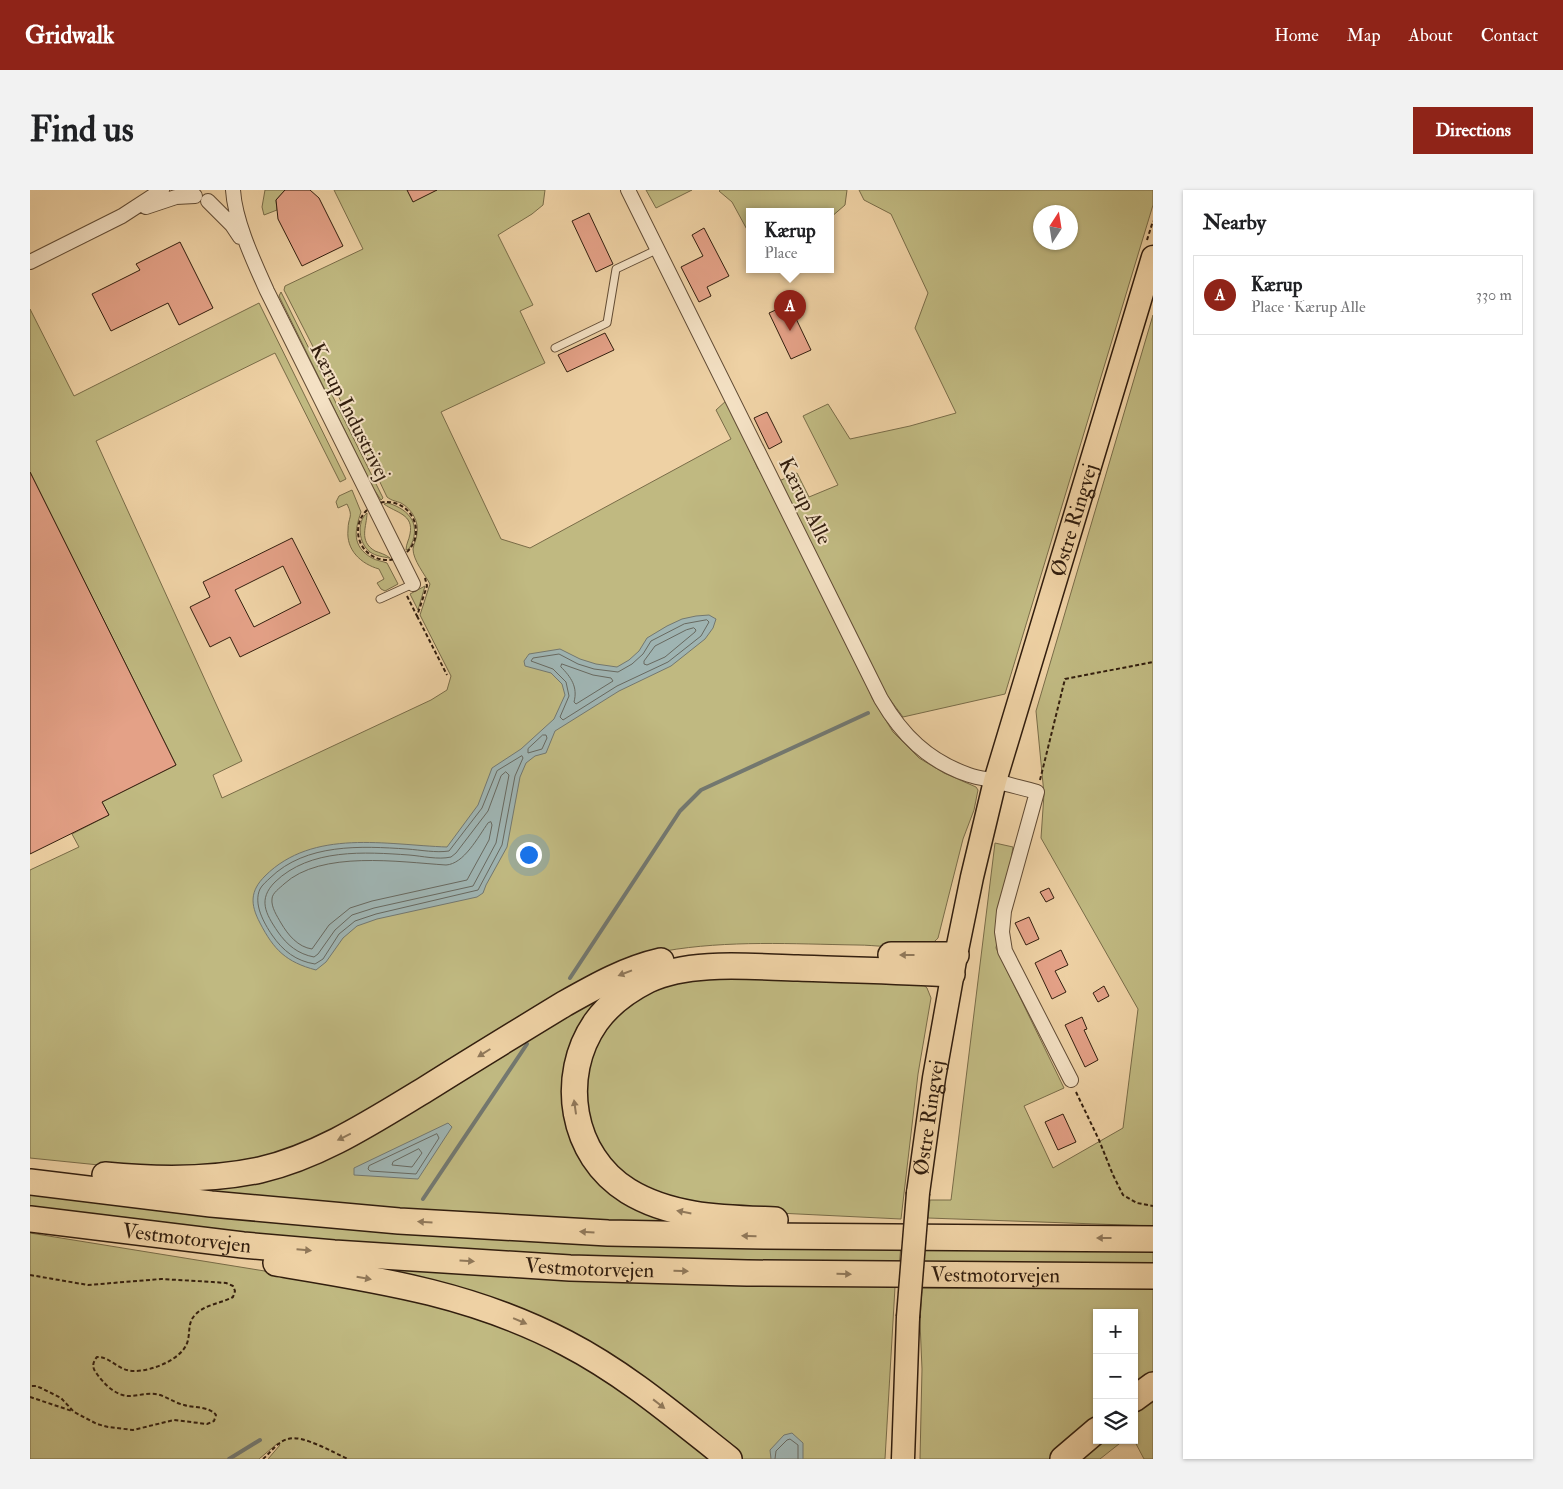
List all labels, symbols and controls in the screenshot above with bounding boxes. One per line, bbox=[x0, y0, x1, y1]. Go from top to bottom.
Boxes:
text: Gridwalk bbox=[25, 20, 114, 51]
text: Home bbox=[1274, 24, 1319, 47]
text: Map bbox=[1347, 24, 1381, 47]
text: About bbox=[1409, 24, 1453, 47]
text: Contact bbox=[1481, 24, 1538, 47]
button: Directions bbox=[1413, 107, 1533, 154]
text: Find us bbox=[30, 108, 134, 152]
north arrow bbox=[1033, 205, 1078, 250]
popup bbox=[746, 208, 834, 273]
text: Nearby bbox=[1203, 209, 1266, 236]
text: Kærup bbox=[764, 219, 816, 243]
text: Place bbox=[764, 243, 798, 263]
text: Kærup bbox=[1251, 273, 1302, 297]
text: A bbox=[1215, 285, 1225, 305]
text: 330 m bbox=[1476, 285, 1512, 305]
pin: A bbox=[774, 290, 806, 331]
text: Place · Kærup Alle bbox=[1251, 297, 1366, 317]
street label: Kærup Industrivej bbox=[304, 338, 396, 486]
street label: Kærup Alle bbox=[772, 453, 838, 549]
street label: Østre Ringvej bbox=[1044, 460, 1103, 580]
your location bbox=[516, 842, 542, 868]
one-way arrow bbox=[899, 951, 915, 959]
one-way arrow bbox=[617, 969, 632, 977]
one-way arrow bbox=[477, 1049, 490, 1058]
street label: Østre Ringvej bbox=[907, 1058, 951, 1177]
one-way arrow bbox=[571, 1099, 579, 1115]
one-way arrow bbox=[337, 1133, 352, 1141]
one-way arrow bbox=[676, 1208, 691, 1216]
street label: Vestmotorvejen bbox=[121, 1217, 252, 1259]
one-way arrow bbox=[416, 1218, 432, 1226]
one-way arrow bbox=[579, 1228, 595, 1236]
one-way arrow bbox=[741, 1232, 757, 1240]
one-way arrow bbox=[1096, 1234, 1112, 1242]
one-way arrow bbox=[297, 1247, 313, 1255]
street label: Vestmotorvejen bbox=[524, 1252, 655, 1284]
one-way arrow bbox=[459, 1258, 475, 1266]
street label: Vestmotorvejen bbox=[931, 1261, 1060, 1289]
one-way arrow bbox=[674, 1267, 690, 1275]
one-way arrow bbox=[836, 1270, 852, 1278]
one-way arrow bbox=[356, 1274, 372, 1282]
map controls bbox=[1093, 1309, 1138, 1444]
button: + bbox=[1093, 1309, 1138, 1354]
one-way arrow bbox=[513, 1317, 528, 1325]
button: − bbox=[1093, 1354, 1138, 1399]
one-way arrow bbox=[652, 1398, 665, 1409]
button: layers bbox=[1093, 1399, 1138, 1444]

